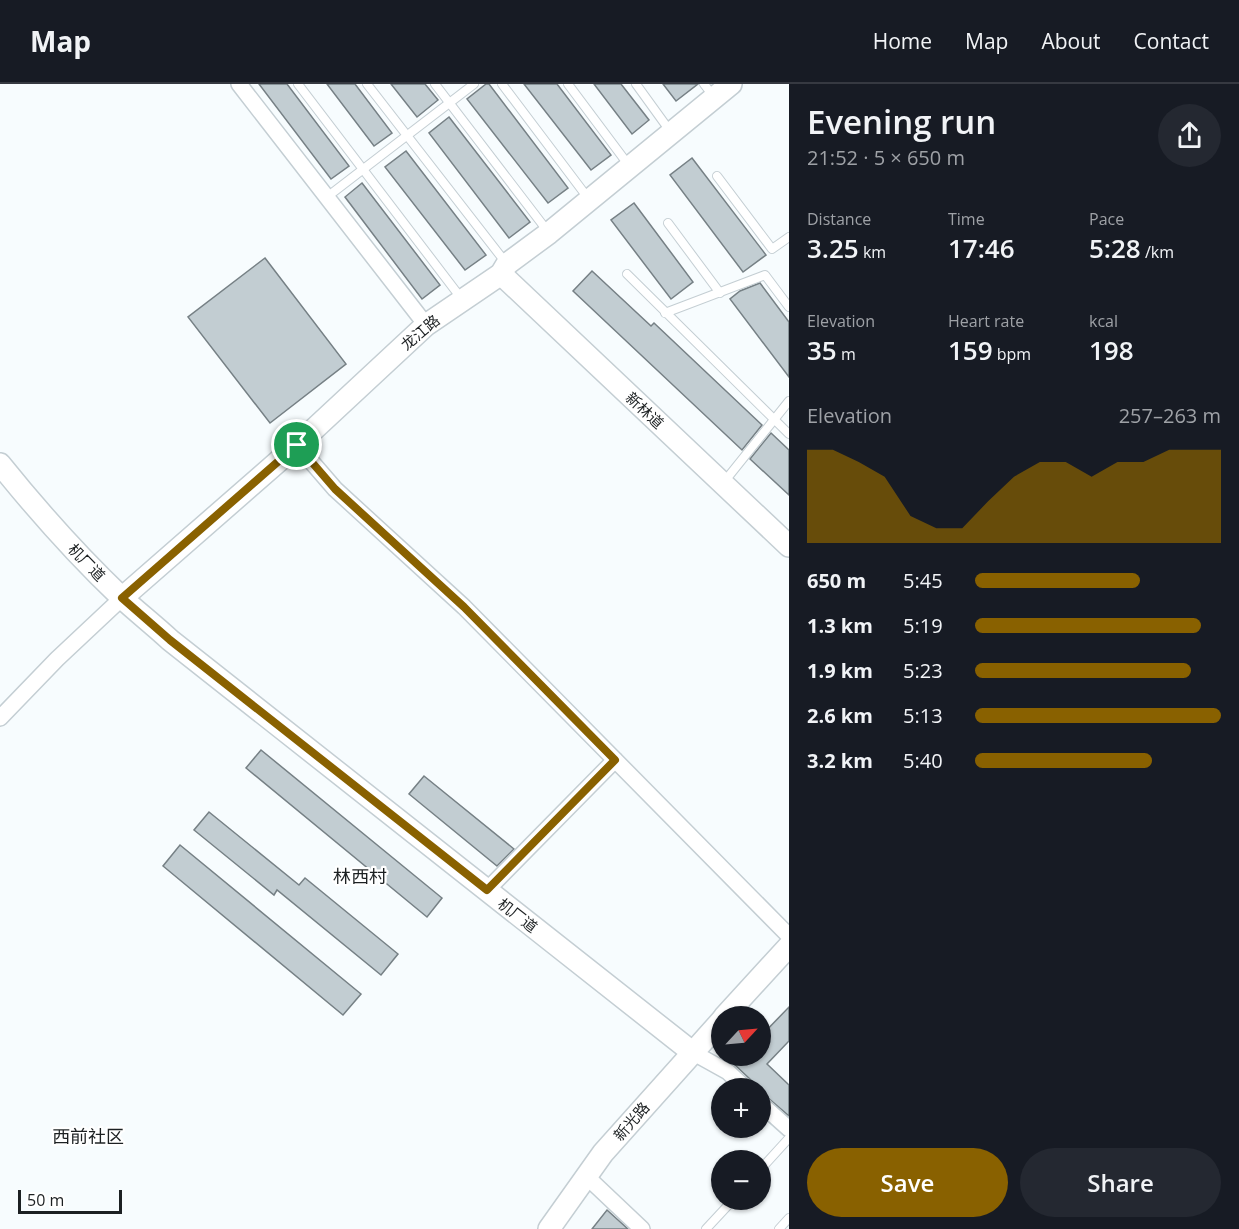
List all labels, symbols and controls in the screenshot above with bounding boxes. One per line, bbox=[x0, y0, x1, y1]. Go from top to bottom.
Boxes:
text: Map bbox=[30, 22, 91, 60]
text: Home bbox=[873, 27, 932, 55]
text: Map bbox=[965, 27, 1008, 55]
text: About bbox=[1041, 27, 1101, 55]
text: Contact bbox=[1134, 27, 1209, 55]
text: Evening run bbox=[807, 99, 996, 144]
button: share bbox=[1158, 104, 1221, 167]
text: 21:52 · 5 × 650 m bbox=[807, 144, 965, 171]
text: Distance bbox=[807, 208, 871, 230]
text: Time bbox=[948, 208, 985, 230]
text: Pace bbox=[1089, 208, 1124, 230]
text: 3.25 bbox=[807, 230, 859, 266]
text: 17:46 bbox=[948, 230, 1015, 266]
text: 5:28 bbox=[1089, 230, 1141, 266]
text: km bbox=[859, 241, 886, 263]
text: /km bbox=[1141, 241, 1174, 263]
street label: 龙江路 bbox=[396, 310, 444, 354]
text: Elevation bbox=[807, 310, 875, 332]
text: Heart rate bbox=[948, 310, 1024, 332]
text: kcal bbox=[1089, 310, 1118, 332]
text: 35 bbox=[807, 332, 837, 368]
text: 159 bbox=[948, 332, 993, 368]
text: 198 bbox=[1089, 332, 1134, 368]
text: m bbox=[837, 343, 856, 365]
text: bpm bbox=[993, 343, 1031, 365]
street label: 新林道 bbox=[622, 387, 668, 433]
text: Elevation bbox=[807, 402, 892, 429]
text: 257–263 m bbox=[1119, 402, 1221, 429]
pin bbox=[271, 419, 322, 470]
icon: arrive bbox=[280, 428, 313, 461]
street label: 机厂道 bbox=[64, 539, 110, 585]
text: 650 m bbox=[807, 567, 866, 594]
text: 5:45 bbox=[903, 567, 943, 594]
text: 1.3 km bbox=[807, 612, 873, 639]
text: 5:19 bbox=[903, 612, 943, 639]
text: 1.9 km bbox=[807, 657, 873, 684]
text: 5:23 bbox=[903, 657, 943, 684]
text: 2.6 km bbox=[807, 702, 873, 729]
text: 5:13 bbox=[903, 702, 943, 729]
text: 3.2 km bbox=[807, 747, 873, 774]
text: 5:40 bbox=[903, 747, 943, 774]
district label: 林西村 bbox=[333, 864, 387, 888]
street label: 机厂道 bbox=[494, 893, 542, 937]
north arrow bbox=[711, 1006, 771, 1066]
map controls bbox=[711, 1006, 771, 1210]
button: + bbox=[711, 1078, 771, 1138]
street label: 新光路 bbox=[609, 1097, 653, 1145]
district label: 西前社区 bbox=[52, 1124, 124, 1148]
button: Save bbox=[807, 1148, 1008, 1217]
button: Share bbox=[1020, 1148, 1221, 1217]
button: − bbox=[711, 1150, 771, 1210]
scale bar bbox=[18, 1187, 122, 1214]
text: 50 m bbox=[27, 1189, 64, 1211]

